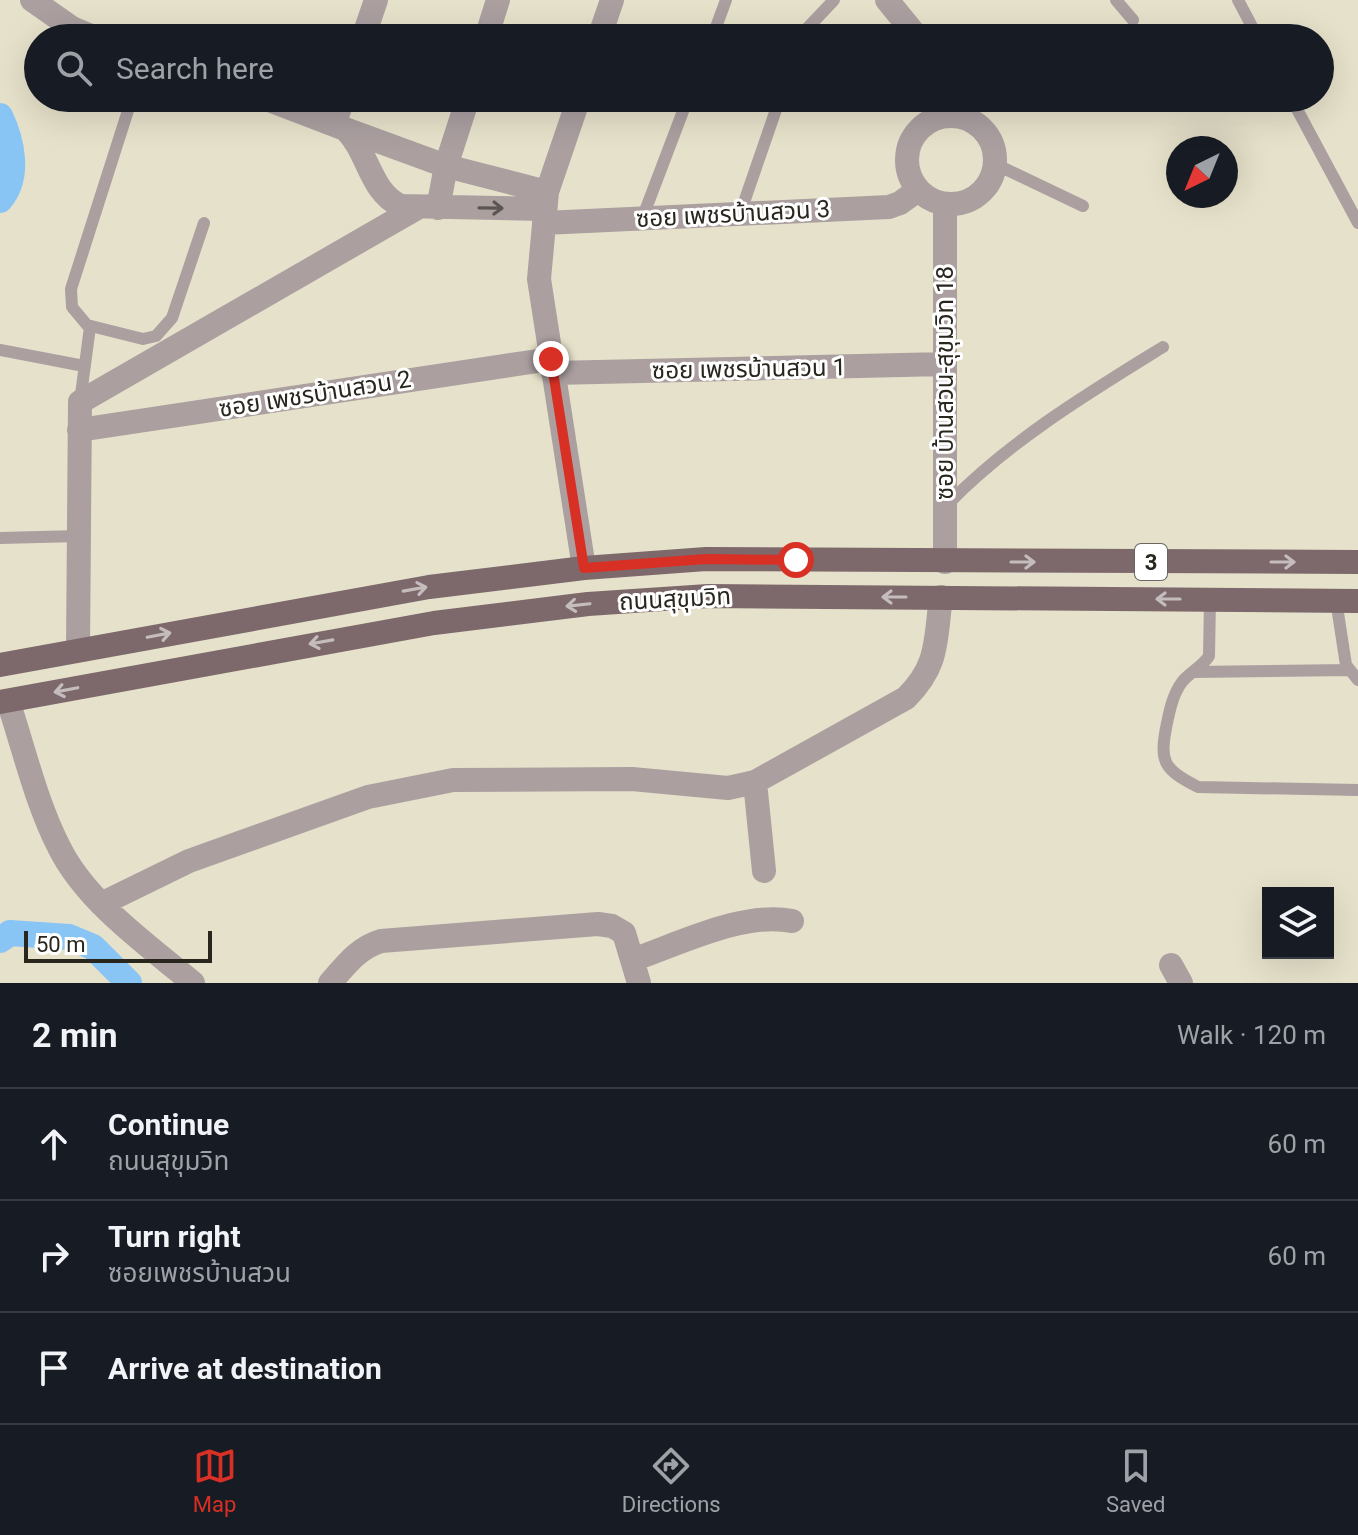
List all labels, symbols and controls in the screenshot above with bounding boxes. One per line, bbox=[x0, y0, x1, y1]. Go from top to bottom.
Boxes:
search box bbox=[24, 24, 1334, 112]
icon: search bbox=[52, 46, 96, 90]
text: Search here bbox=[116, 51, 274, 86]
north arrow bbox=[1166, 136, 1238, 208]
street label: ซอย เพชรบ้านสวน 3 bbox=[635, 195, 831, 233]
one-way arrow bbox=[477, 201, 504, 216]
street label: ซอย บ้านสวน-สุขุมวิท 18 bbox=[931, 266, 960, 500]
route end bbox=[533, 341, 569, 377]
street label: ซอย เพชรบ้านสวน 1 bbox=[652, 353, 846, 385]
street label: ซอย เพชรบ้านสวน 2 bbox=[217, 365, 413, 423]
route start bbox=[778, 542, 814, 578]
road number: 3 bbox=[1135, 544, 1167, 580]
one-way arrow bbox=[1009, 554, 1036, 570]
one-way arrow bbox=[1269, 554, 1296, 570]
one-way arrow bbox=[402, 581, 427, 596]
street label: ถนนสุขุมวิท bbox=[618, 582, 732, 617]
one-way arrow bbox=[881, 589, 908, 605]
one-way arrow bbox=[1155, 591, 1182, 607]
one-way arrow bbox=[566, 598, 592, 613]
one-way arrow bbox=[146, 626, 171, 641]
one-way arrow bbox=[309, 636, 334, 651]
one-way arrow bbox=[53, 683, 79, 698]
map controls bbox=[1262, 887, 1334, 959]
button: layers bbox=[1262, 887, 1334, 959]
scale bar bbox=[24, 927, 212, 963]
text: 50 m bbox=[36, 932, 85, 957]
text: 2 min bbox=[32, 1015, 117, 1055]
text: Walk · 120 m bbox=[1177, 1020, 1326, 1050]
text: Continue bbox=[108, 1107, 229, 1142]
icon: ahead bbox=[32, 1122, 76, 1166]
text: 60 m bbox=[1268, 1129, 1326, 1159]
text: ถนนสุขุมวิท bbox=[108, 1146, 229, 1176]
text: Turn right bbox=[108, 1219, 241, 1254]
icon: right bbox=[32, 1234, 76, 1278]
text: 60 m bbox=[1268, 1241, 1326, 1271]
text: ซอยเพชรบ้านสวน bbox=[108, 1258, 291, 1288]
icon: arrive bbox=[32, 1346, 76, 1390]
text: Arrive at destination bbox=[108, 1351, 382, 1386]
tab: Map bbox=[193, 1444, 237, 1517]
tab: Directions bbox=[622, 1444, 721, 1517]
tab: Saved bbox=[1106, 1444, 1165, 1517]

